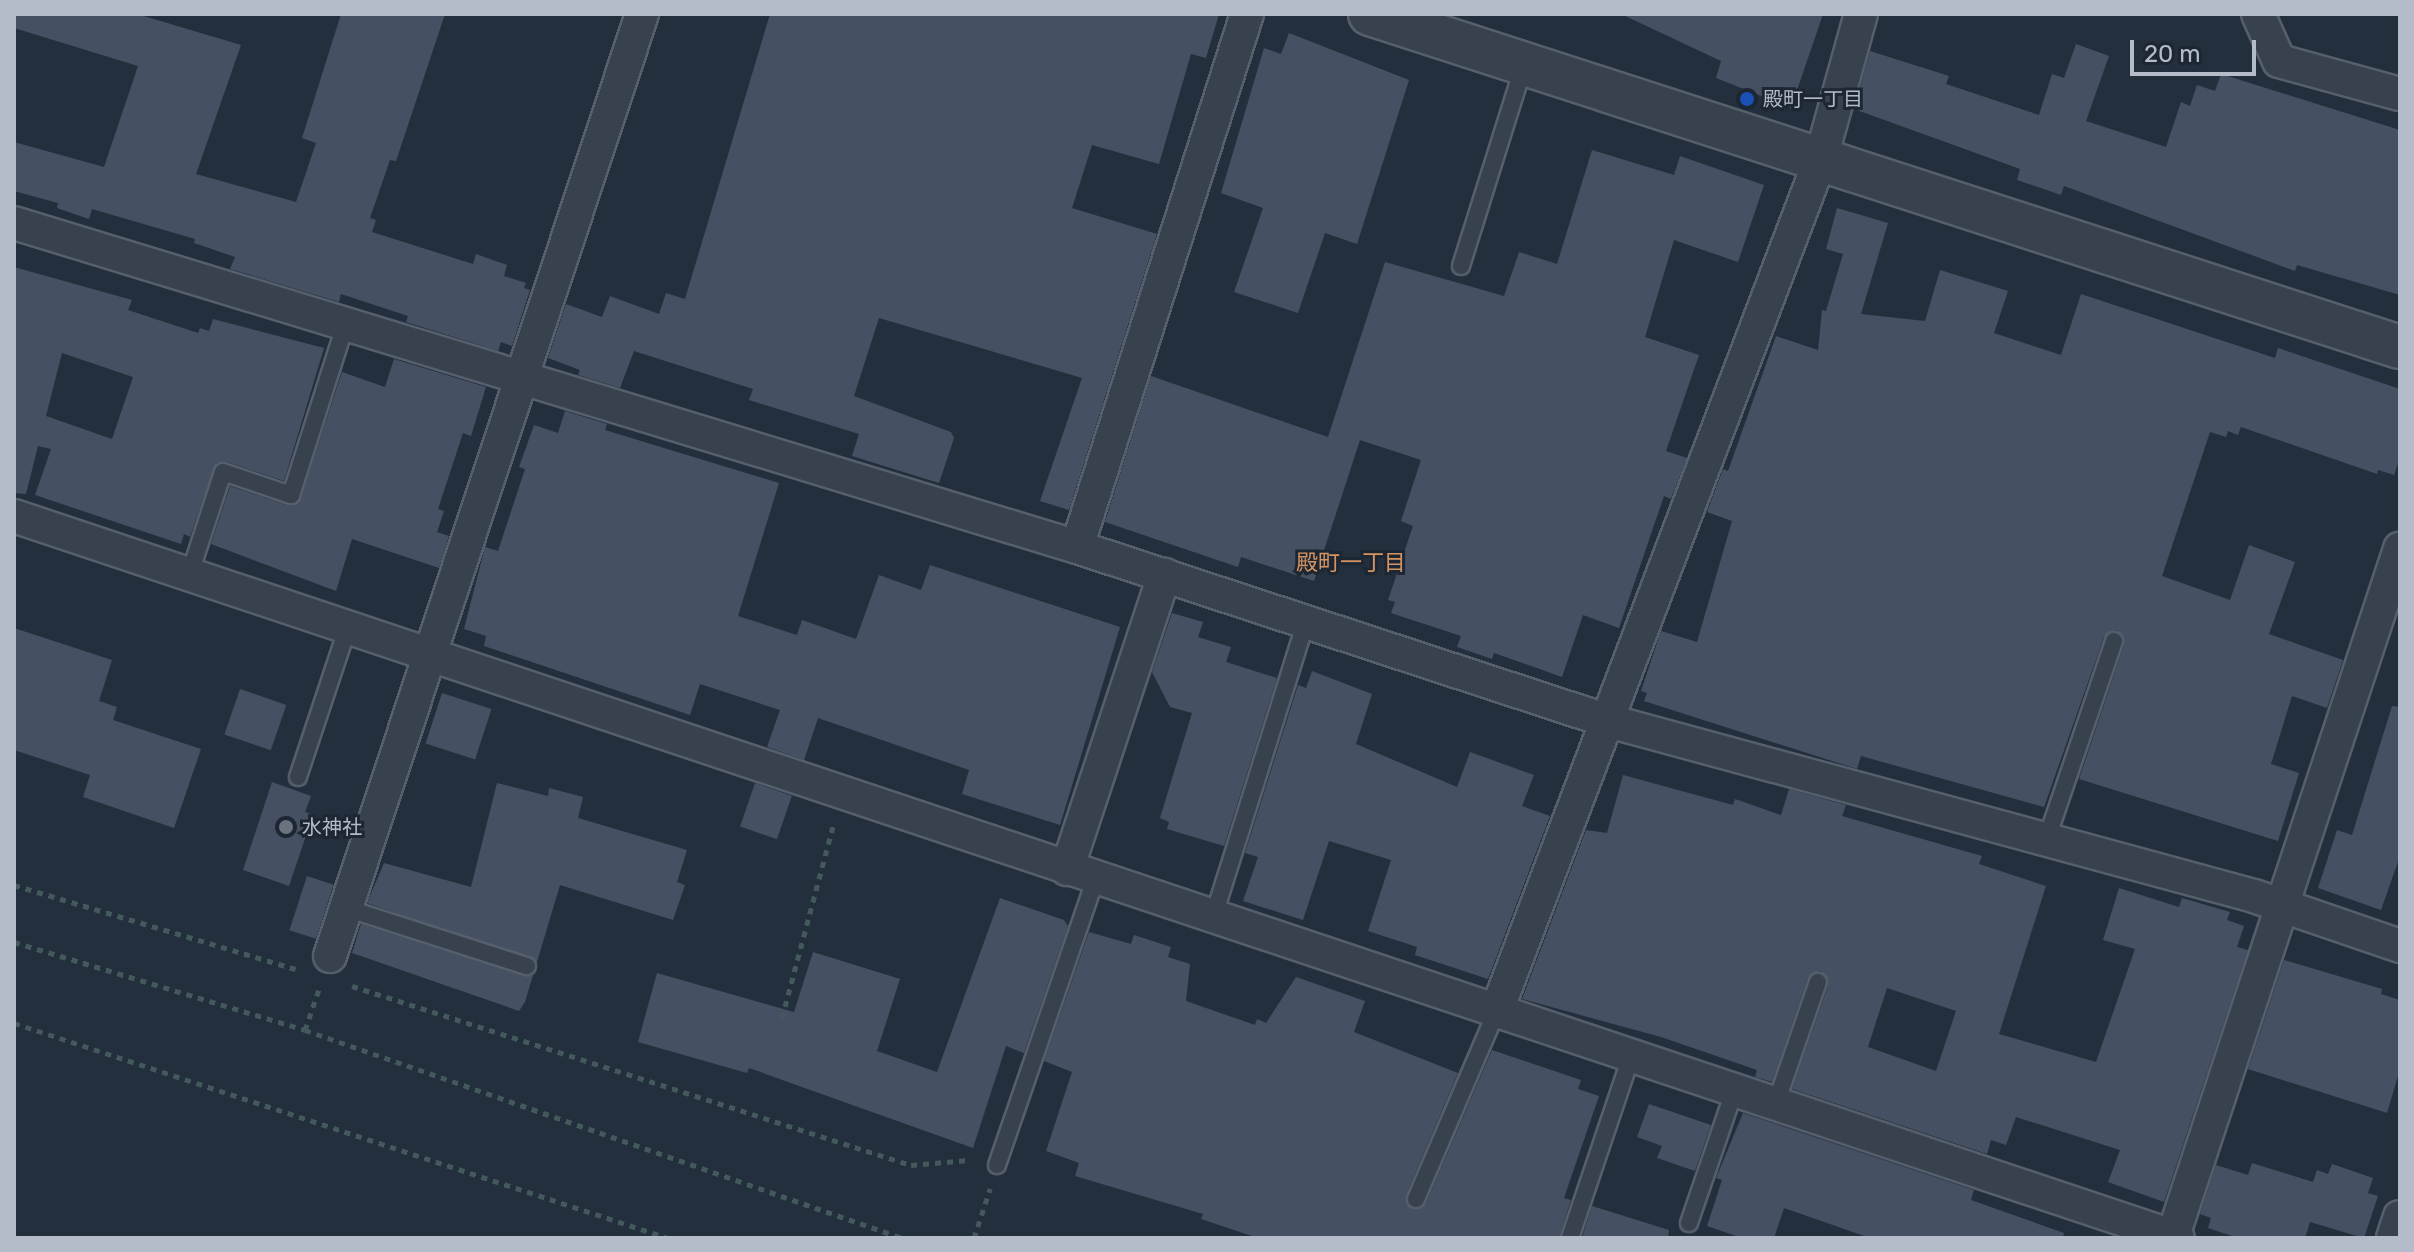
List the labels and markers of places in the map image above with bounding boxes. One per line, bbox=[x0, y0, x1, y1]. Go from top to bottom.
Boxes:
place label: 殿町一丁目 bbox=[1763, 87, 1863, 111]
marker: 殿町一丁目 bbox=[1738, 90, 1756, 108]
place label: 水神社 bbox=[302, 815, 362, 839]
marker: 水神社 bbox=[277, 818, 295, 836]

